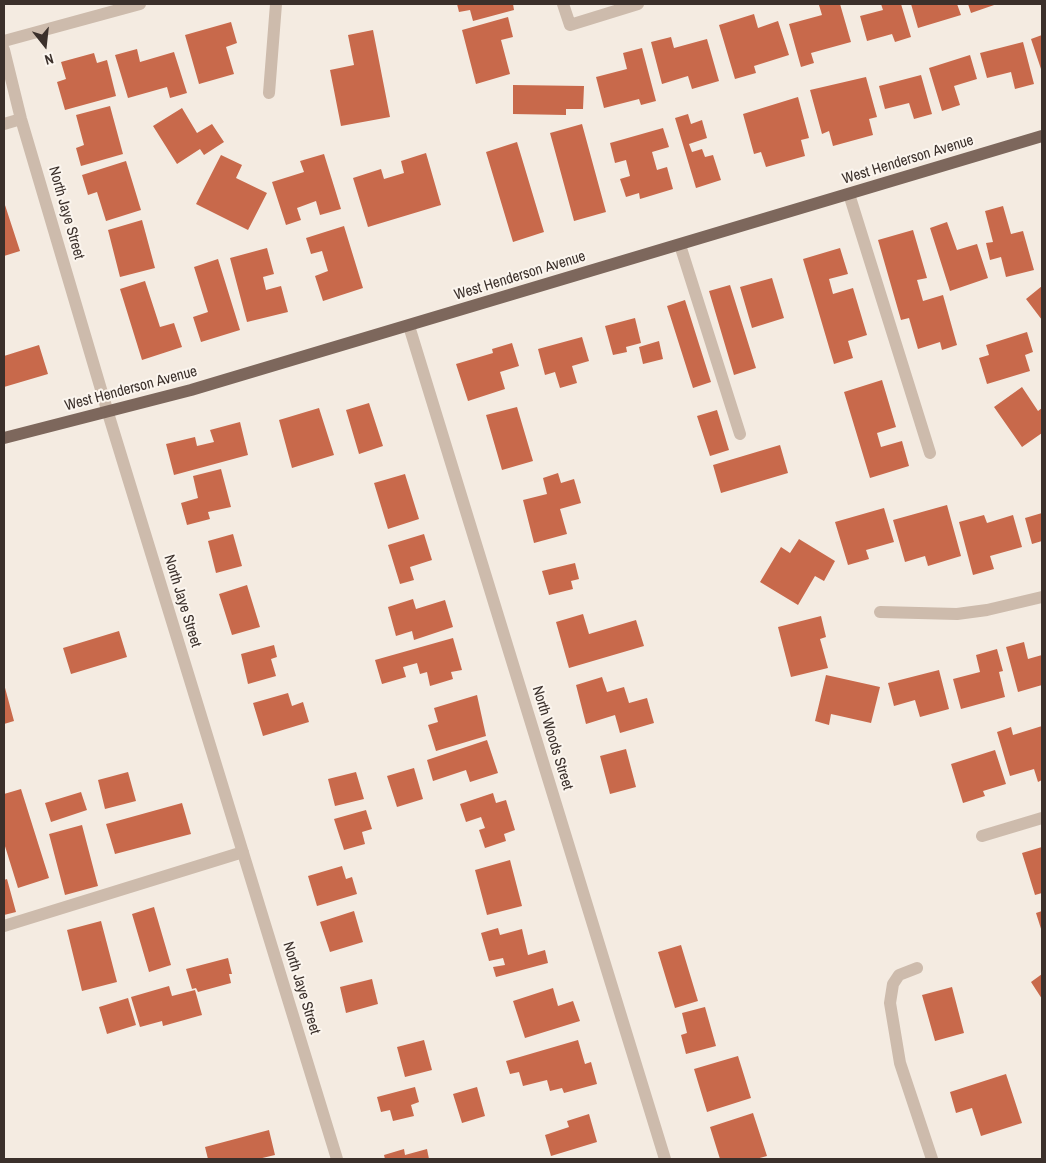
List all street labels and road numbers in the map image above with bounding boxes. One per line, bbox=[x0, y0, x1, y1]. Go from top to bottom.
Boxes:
street label: West Henderson Avenue bbox=[840, 131, 976, 189]
street label: North Jaye Street bbox=[44, 165, 88, 261]
street label: West Henderson Avenue bbox=[452, 247, 588, 305]
street label: West Henderson Avenue bbox=[63, 363, 199, 415]
street label: North Jaye Street bbox=[159, 553, 205, 649]
street label: North Woods Street bbox=[528, 684, 576, 792]
street label: North Jaye Street bbox=[278, 940, 324, 1036]

